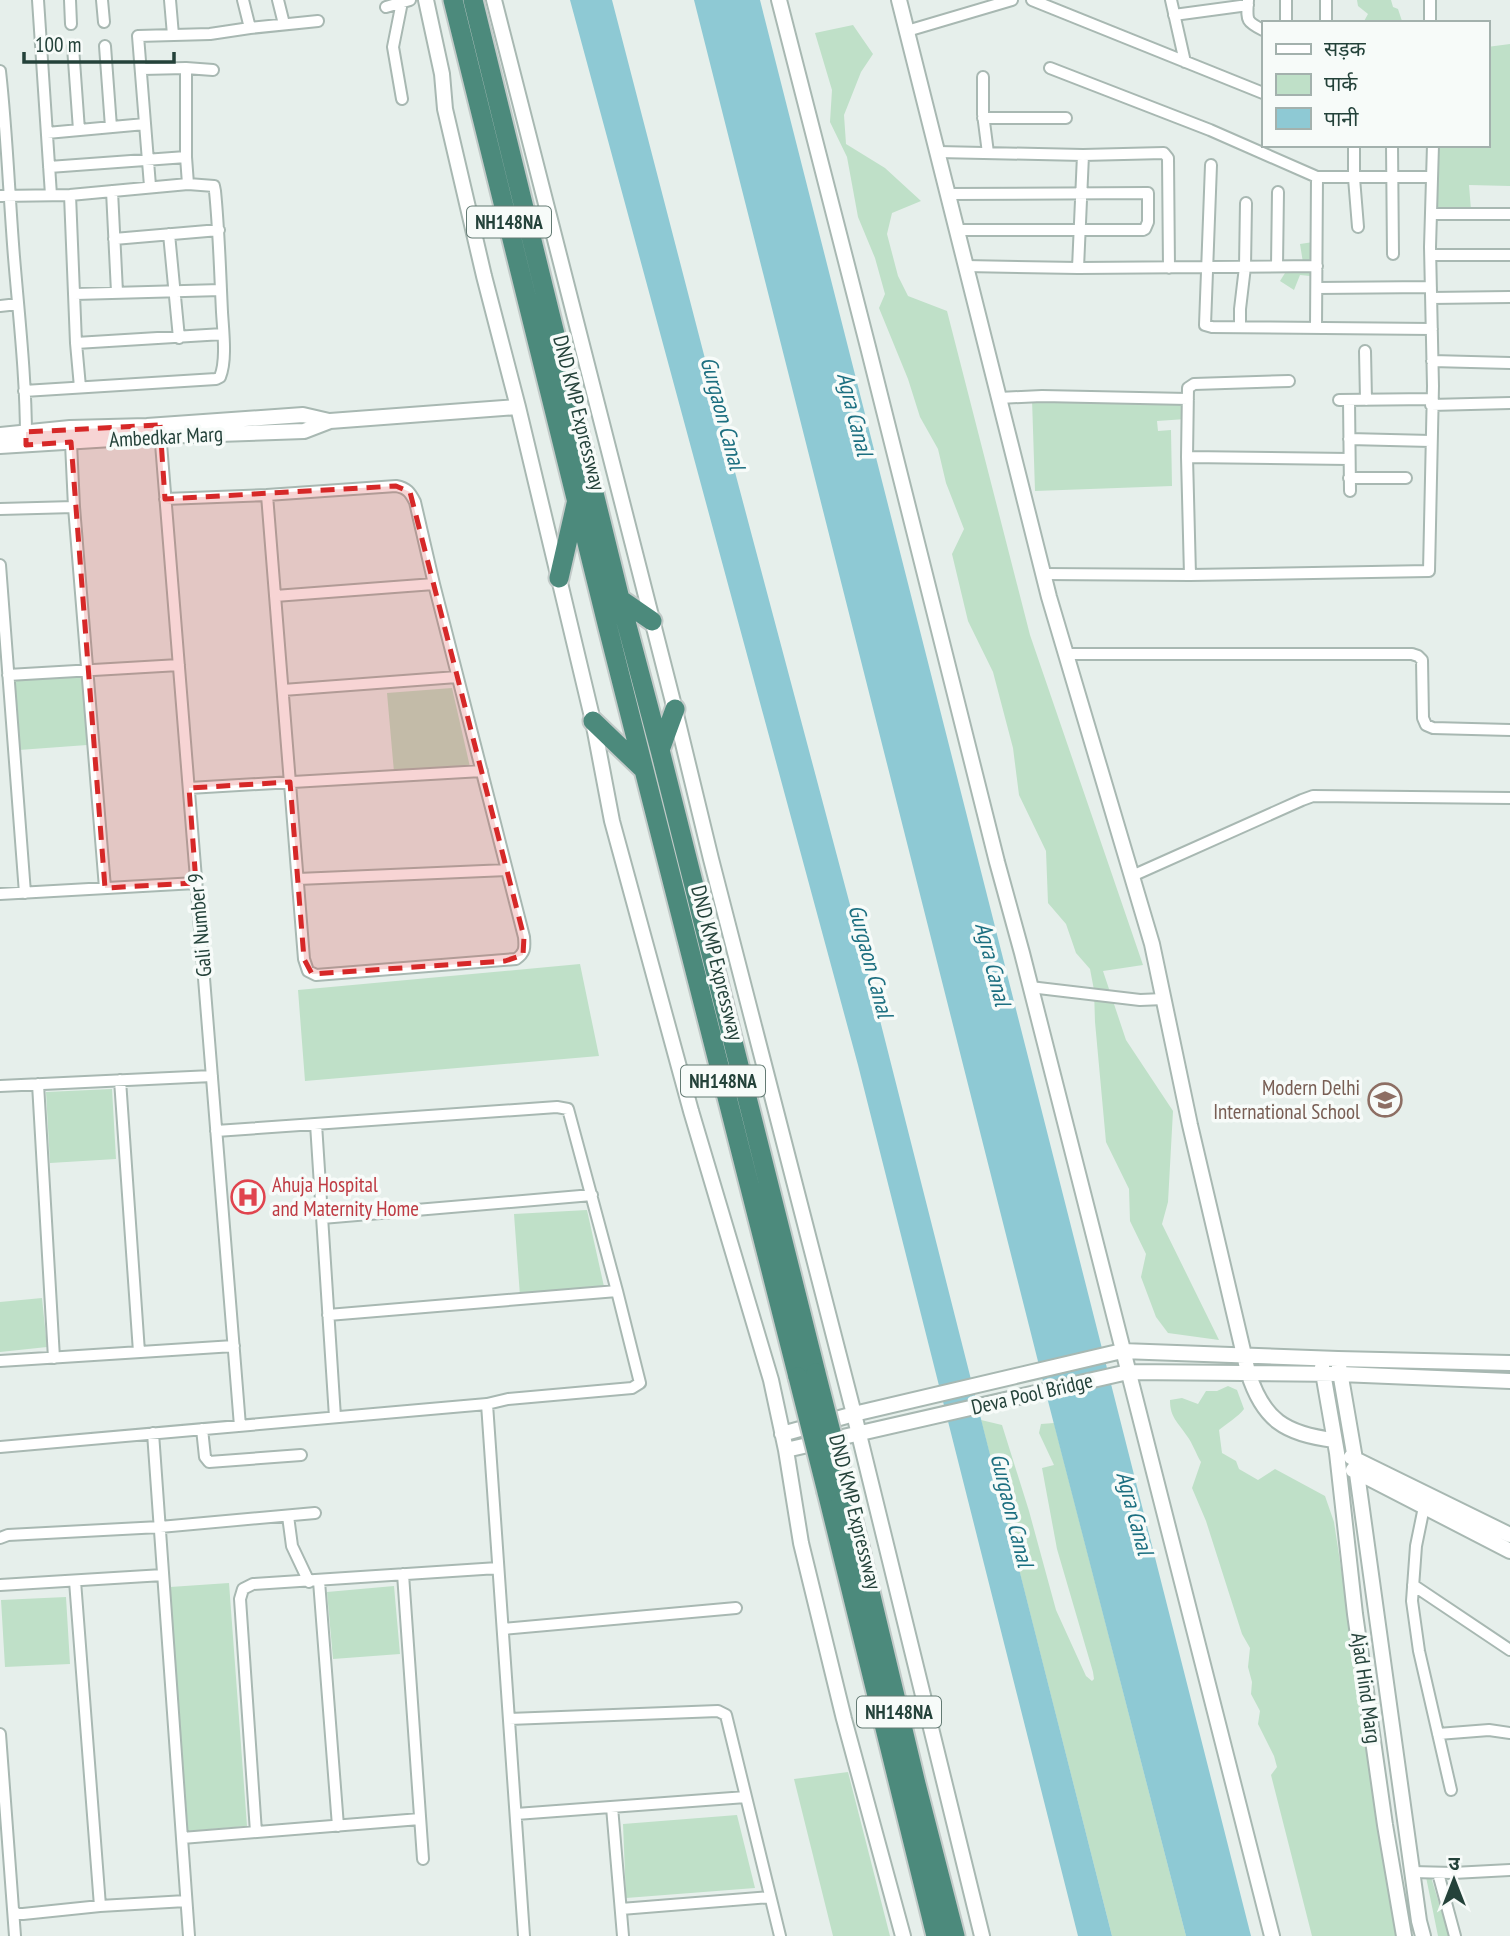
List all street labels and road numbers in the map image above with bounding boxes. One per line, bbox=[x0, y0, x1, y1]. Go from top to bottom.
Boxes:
road number: NH148NA bbox=[467, 206, 551, 238]
street label: DND KMP Expressway bbox=[547, 333, 612, 493]
street label: Ambedkar Marg bbox=[108, 420, 224, 453]
street label: Gali Number 9 bbox=[182, 872, 217, 978]
street label: DND KMP Expressway bbox=[685, 883, 750, 1043]
road number: NH148NA bbox=[681, 1065, 765, 1096]
street label: Deva Pool Bridge bbox=[969, 1366, 1095, 1421]
street label: DND KMP Expressway bbox=[823, 1432, 888, 1592]
street label: Ajad Hind Marg bbox=[1345, 1631, 1388, 1745]
road number: NH148NA bbox=[857, 1696, 941, 1728]

